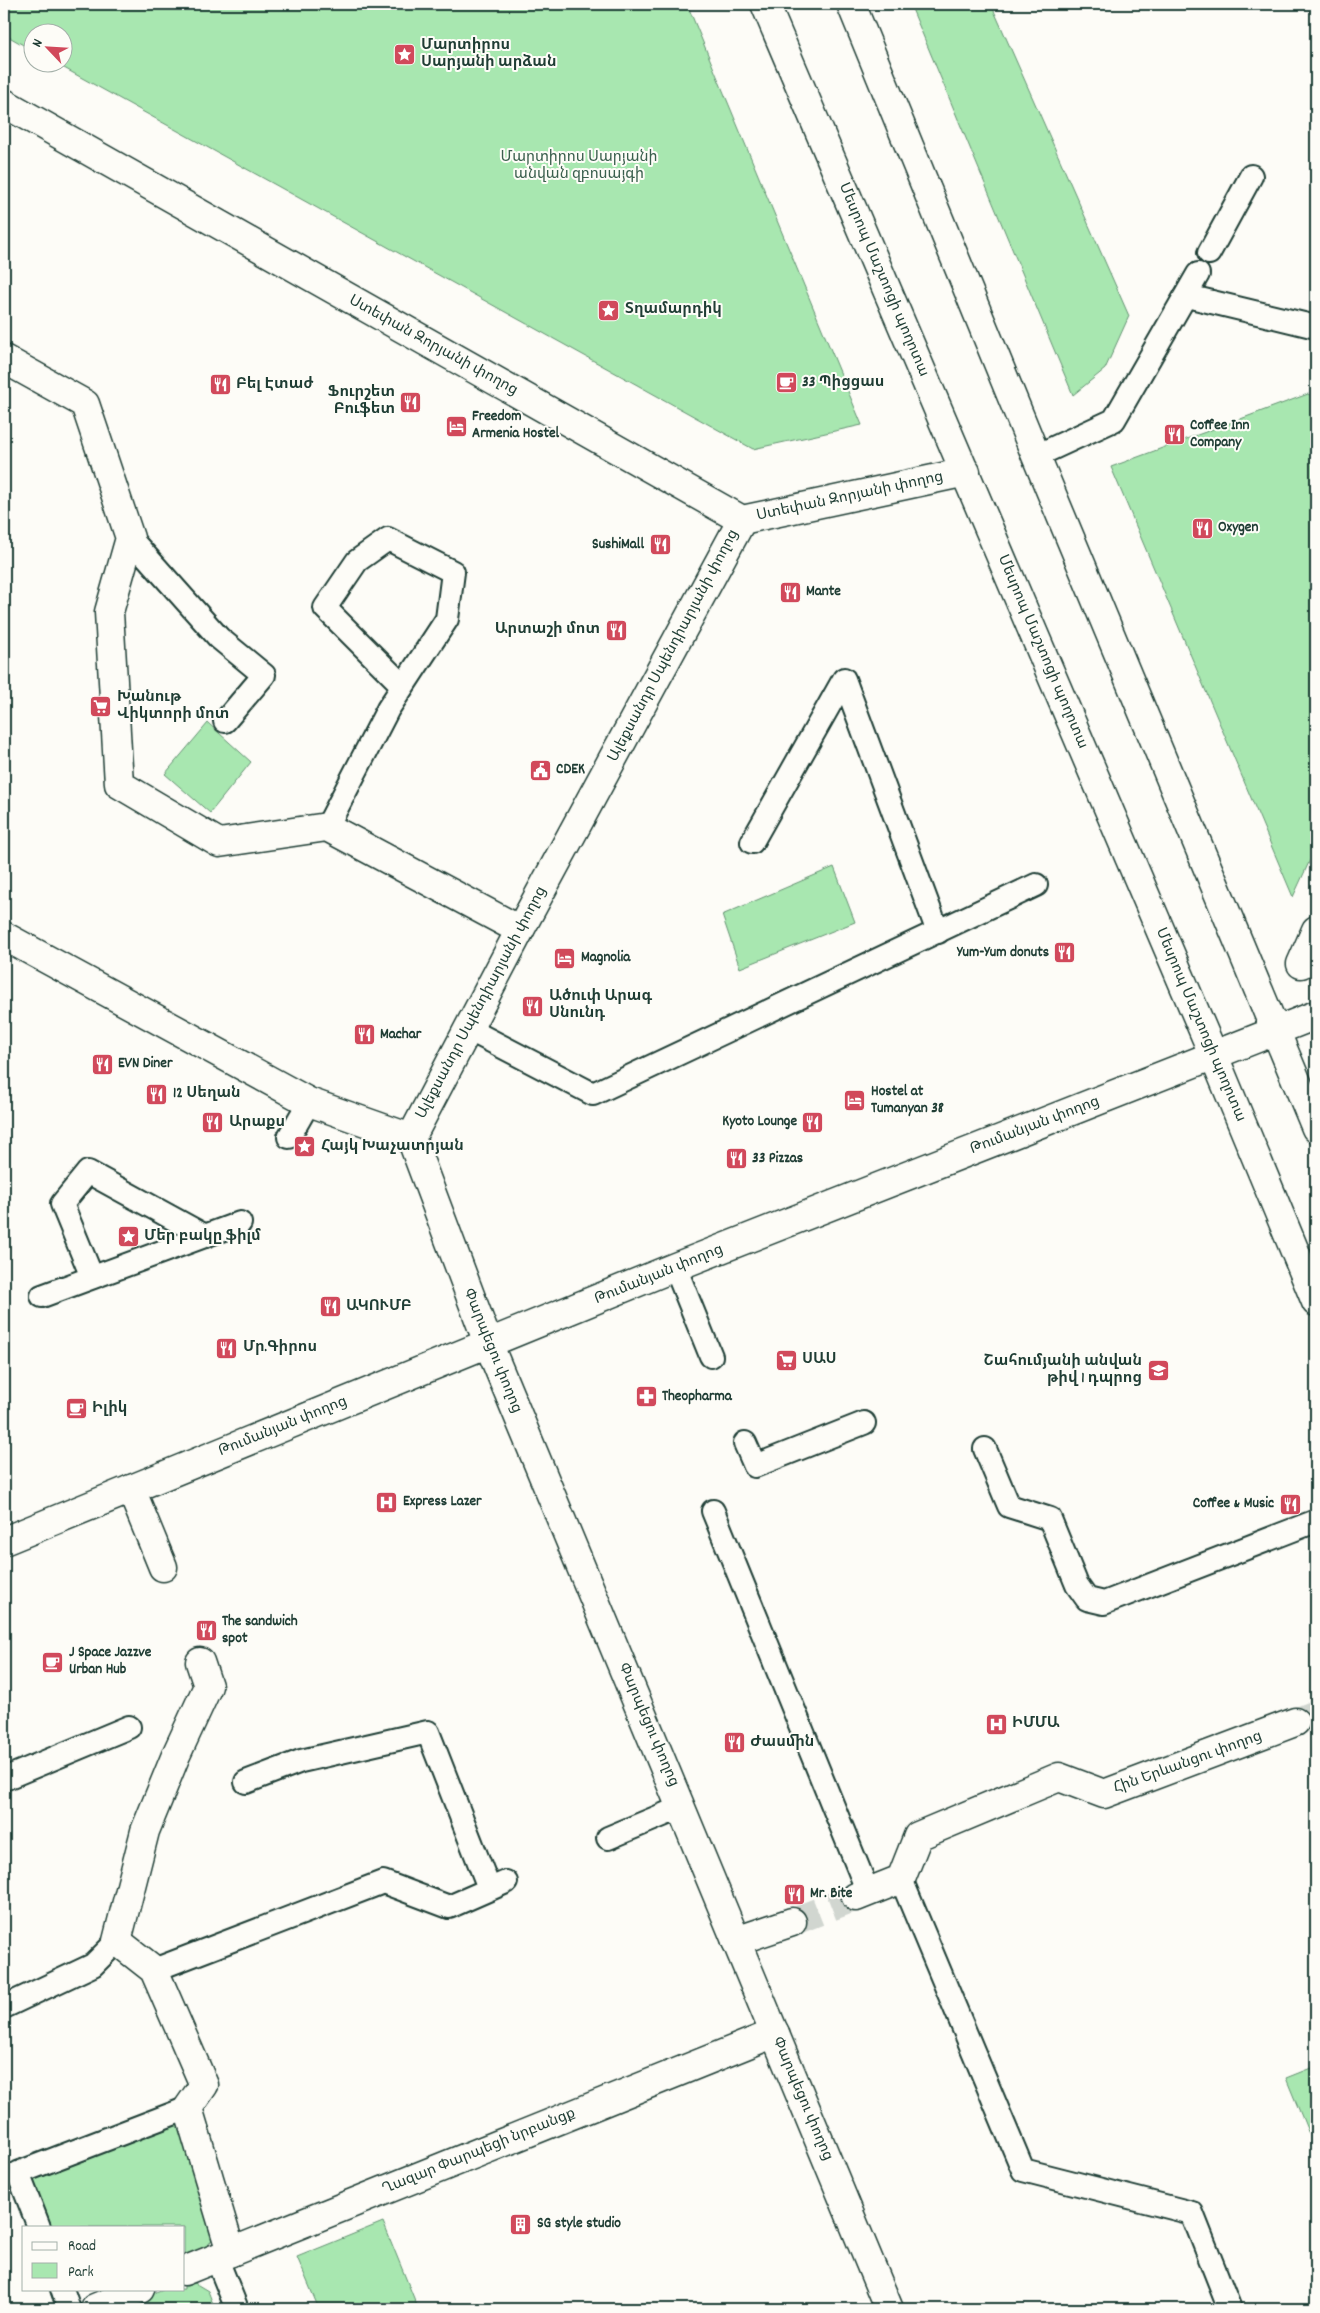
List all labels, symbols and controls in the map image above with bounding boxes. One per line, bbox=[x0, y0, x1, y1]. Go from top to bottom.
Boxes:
north arrow bbox=[22, 22, 72, 72]
place label: Մարտիրոս Սարյանի արձան bbox=[421, 35, 556, 74]
text: N bbox=[28, 36, 49, 51]
place icon: Մարտիրոս Սարյանի արձան bbox=[393, 43, 417, 67]
park label: Մարտիրոս Սարյանի անվան զբոսայգի bbox=[501, 147, 657, 186]
street label: Մեսրոպ Մաշտոցի պողոտա bbox=[832, 179, 934, 381]
street label: Ստեփան Զորյանի փողոց bbox=[344, 290, 522, 402]
place icon: Տղամարդիկ bbox=[597, 298, 621, 322]
place label: Տղամարդիկ bbox=[625, 299, 722, 321]
cafe icon: 33 Պիցցաս bbox=[774, 371, 798, 395]
place label: 33 Պիցցաս bbox=[802, 372, 885, 394]
restaurant icon: Բել Էտաժ bbox=[208, 373, 232, 397]
place label: Բել Էտաժ bbox=[236, 374, 314, 396]
place label: Ֆուրշետ Բուֆետ bbox=[328, 382, 395, 421]
restaurant icon: Ֆուրշետ Բուֆետ bbox=[399, 390, 423, 414]
place label: Freedom Armenia Hostel bbox=[472, 406, 560, 445]
hotel icon: Freedom Armenia Hostel bbox=[444, 414, 468, 438]
place label: Coffee Inn Company bbox=[1190, 415, 1249, 454]
restaurant icon: Coffee Inn Company bbox=[1162, 423, 1186, 447]
street label: Ստեփան Զորյանի փողոց bbox=[755, 466, 945, 528]
restaurant icon: Oxygen bbox=[1190, 516, 1214, 540]
place label: Oxygen bbox=[1218, 517, 1258, 539]
street label: Ալեքսանդր Սպենդիարյանի փողոց bbox=[603, 526, 745, 766]
restaurant icon: SushiMall bbox=[648, 533, 672, 557]
place label: SushiMall bbox=[592, 534, 644, 556]
street label: Մեսրոպ Մաշտոցի պողոտա bbox=[991, 551, 1093, 753]
restaurant icon: Mante bbox=[778, 580, 802, 604]
place label: Mante bbox=[806, 581, 841, 603]
restaurant icon: Արտաշի մոտ bbox=[604, 618, 628, 642]
place label: Արտաշի մոտ bbox=[495, 619, 600, 641]
place label: Խանութ Վիկտորի մոտ bbox=[117, 687, 229, 726]
supermarket icon: Խանութ Վիկտորի մոտ bbox=[89, 695, 113, 719]
public building icon: CDEK bbox=[528, 758, 552, 782]
place label: CDEK bbox=[556, 759, 585, 781]
street label: Ալեքսանդր Սպենդիարյանի փողոց bbox=[411, 883, 553, 1123]
street label: Մեսրոպ Մաշտոցի պողոտա bbox=[1149, 924, 1251, 1126]
restaurant icon: Yum-Yum donuts bbox=[1053, 941, 1077, 965]
place label: Yum-Yum donuts bbox=[956, 942, 1049, 964]
hotel icon: Magnolia bbox=[553, 946, 577, 970]
place label: Magnolia bbox=[581, 947, 631, 969]
place label: Ածուփ Արագ Սնունդ bbox=[549, 986, 652, 1025]
restaurant icon: Ածուփ Արագ Սնունդ bbox=[521, 994, 545, 1018]
restaurant icon: Machar bbox=[352, 1023, 376, 1047]
place label: Machar bbox=[380, 1024, 422, 1046]
restaurant icon: EVN Diner bbox=[90, 1052, 114, 1076]
place label: EVN Diner bbox=[118, 1053, 173, 1075]
place label: Hostel at Tumanyan 38 bbox=[871, 1081, 944, 1120]
restaurant icon: 12 Սեղան bbox=[145, 1082, 169, 1106]
place label: 12 Սեղան bbox=[173, 1083, 241, 1105]
hotel icon: Hostel at Tumanyan 38 bbox=[843, 1089, 867, 1113]
street label: Թումանյան փողոց bbox=[967, 1091, 1103, 1161]
restaurant icon: Kyoto Lounge bbox=[801, 1110, 825, 1134]
restaurant icon: Արաքս bbox=[201, 1111, 225, 1135]
place label: Kyoto Lounge bbox=[722, 1111, 797, 1133]
place label: Արաքս bbox=[229, 1112, 285, 1134]
place icon: Հայկ Խաչատրյան bbox=[293, 1135, 317, 1159]
place label: Հայկ Խաչատրյան bbox=[321, 1136, 464, 1158]
restaurant icon: 33 Pizzas bbox=[724, 1147, 748, 1171]
place label: 33 Pizzas bbox=[752, 1148, 803, 1170]
place icon: Մեր բակը ֆիլմ bbox=[116, 1225, 140, 1249]
place label: Մեր բակը ֆիլմ bbox=[144, 1226, 261, 1248]
street label: Թումանյան փողոց bbox=[591, 1239, 727, 1311]
street label: Փարպեցու փողոց bbox=[457, 1285, 527, 1417]
restaurant icon: ԱԿՈՒՄԲ bbox=[318, 1295, 342, 1319]
place label: ԱԿՈՒՄԲ bbox=[346, 1296, 411, 1318]
restaurant icon: Մր.Գիրոս bbox=[215, 1336, 239, 1360]
place label: Մր.Գիրոս bbox=[243, 1337, 317, 1359]
supermarket icon: ՍԱՍ bbox=[774, 1348, 798, 1372]
place label: ՍԱՍ bbox=[802, 1349, 837, 1371]
place label: Շահումյանի անվան թիվ 1 դպրոց bbox=[984, 1351, 1142, 1390]
school or university icon: Շահումյանի անվան թիվ 1 դպրոց bbox=[1146, 1359, 1170, 1383]
pharmacy icon: Theopharma bbox=[634, 1385, 658, 1409]
place label: Theopharma bbox=[662, 1386, 733, 1408]
street label: Թումանյան փողոց bbox=[215, 1391, 351, 1463]
cafe icon: Իլիկ bbox=[64, 1397, 88, 1421]
place label: Իլիկ bbox=[92, 1398, 127, 1420]
hospital icon: Express Lazer bbox=[375, 1490, 399, 1514]
place label: Express Lazer bbox=[403, 1491, 482, 1513]
restaurant icon: Coffee & Music bbox=[1278, 1492, 1302, 1516]
place label: Coffee & Music bbox=[1193, 1493, 1274, 1515]
place label: The sandwich spot bbox=[222, 1611, 298, 1650]
restaurant icon: The sandwich spot bbox=[194, 1619, 218, 1643]
place label: J Space Jazzve Urban Hub bbox=[69, 1642, 152, 1681]
cafe icon: J Space Jazzve Urban Hub bbox=[41, 1650, 65, 1674]
street label: Փարպեցու փողոց bbox=[612, 1659, 684, 1791]
hospital icon: ԻՄՄԱ bbox=[984, 1712, 1008, 1736]
place label: ԻՄՄԱ bbox=[1012, 1713, 1060, 1735]
street label: Հին Երևանցու փողոց bbox=[1111, 1726, 1265, 1800]
restaurant icon: Ժասմին bbox=[722, 1731, 746, 1755]
place label: Ժասմին bbox=[750, 1732, 814, 1754]
restaurant icon: Mr. Bite bbox=[782, 1882, 806, 1906]
place label: Mr. Bite bbox=[810, 1883, 853, 1905]
street label: Փարպեցու փողոց bbox=[766, 2033, 838, 2165]
street label: Ղազար Փարպեցի նրբանցք bbox=[379, 2103, 579, 2201]
building icon: SG style studio bbox=[509, 2212, 533, 2236]
place label: SG style studio bbox=[537, 2213, 621, 2235]
legend bbox=[22, 2226, 185, 2290]
text: Road bbox=[68, 2236, 96, 2258]
text: Park bbox=[68, 2262, 94, 2284]

